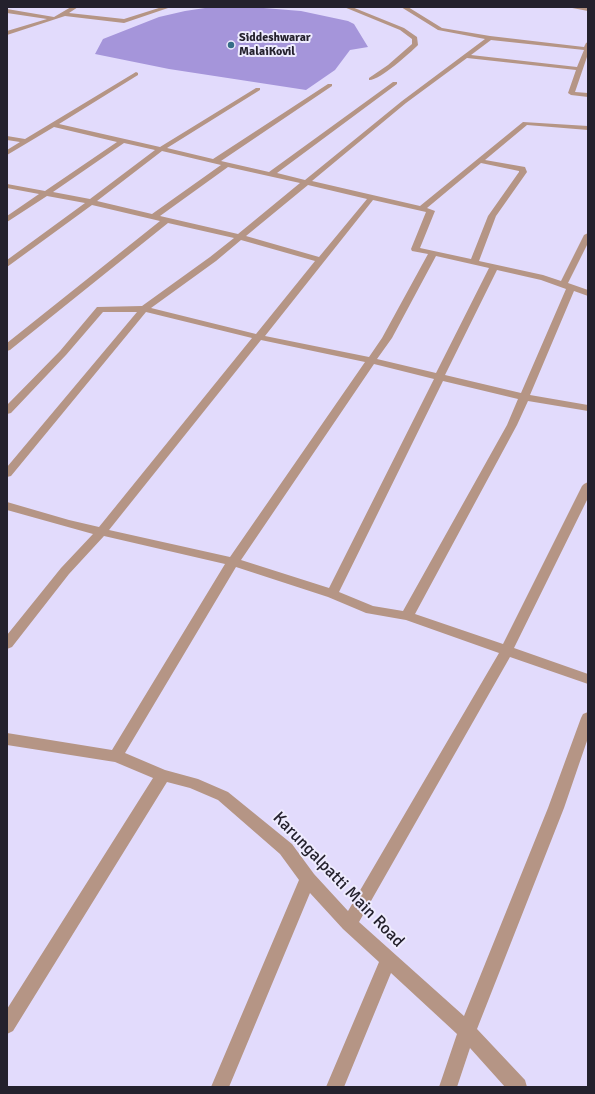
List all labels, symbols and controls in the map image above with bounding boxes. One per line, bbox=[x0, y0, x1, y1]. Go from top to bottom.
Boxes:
place label: Siddeshwarar MalaiKovil bbox=[239, 31, 311, 59]
marker: Siddeshwarar MalaiKovil bbox=[226, 40, 236, 50]
street label: Karungalpatti Main Road bbox=[268, 808, 408, 952]

